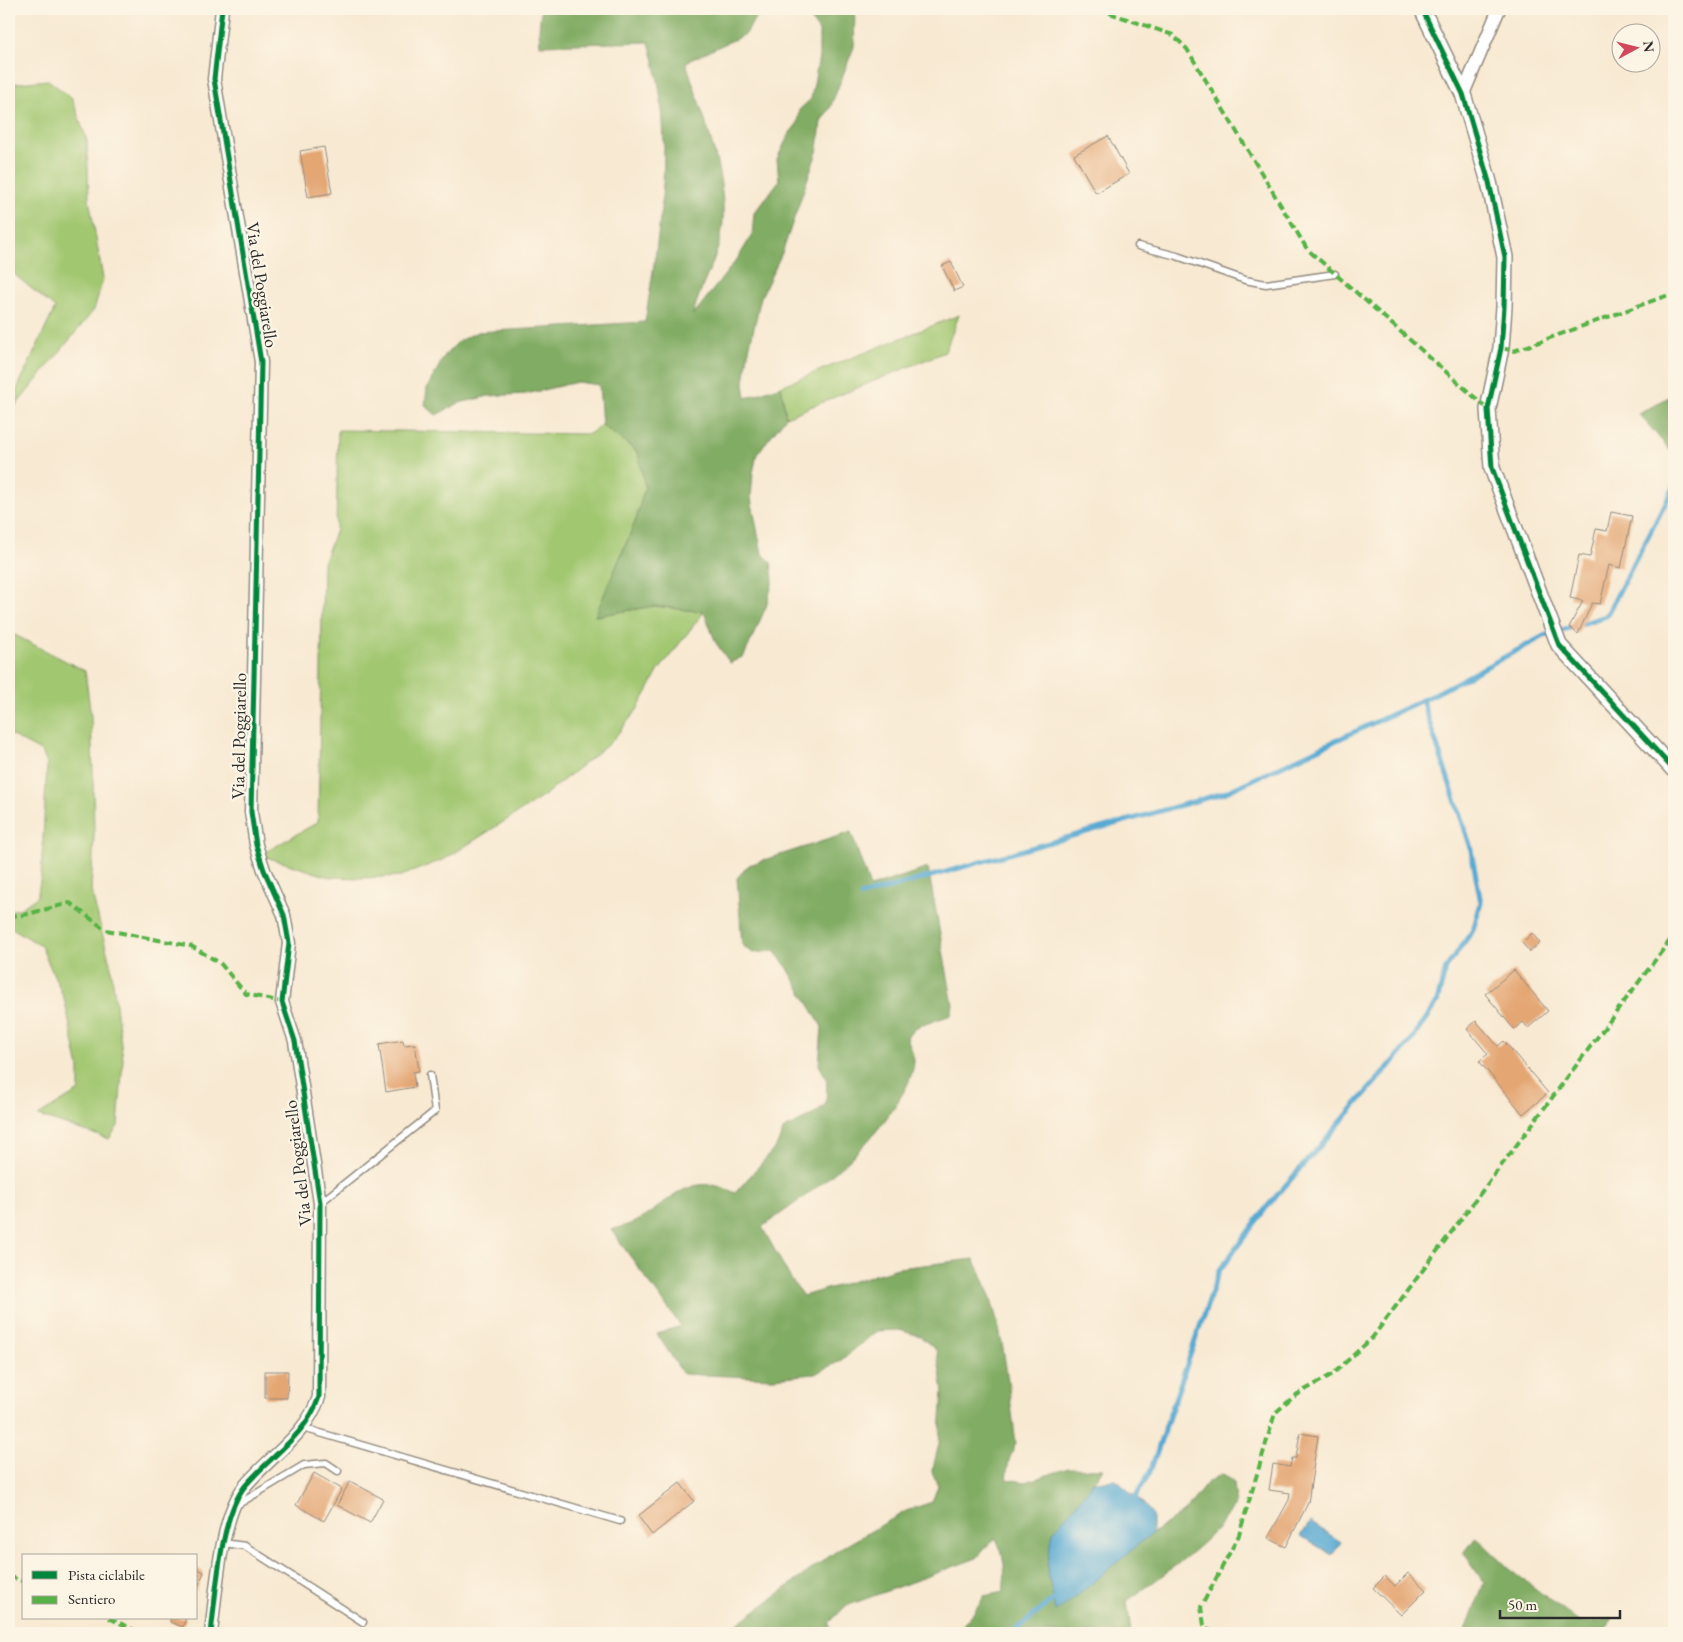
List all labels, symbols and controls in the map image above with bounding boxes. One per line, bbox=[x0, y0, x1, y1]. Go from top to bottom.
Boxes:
north arrow bbox=[1610, 22, 1660, 72]
text: N bbox=[1639, 40, 1659, 54]
street label: Via del Poggiarello bbox=[241, 221, 284, 349]
street label: Via del Poggiarello bbox=[226, 672, 251, 800]
street label: Via del Poggiarello bbox=[278, 1099, 317, 1227]
legend bbox=[22, 1554, 198, 1620]
text: Pista ciclabile bbox=[68, 1565, 145, 1584]
scale bar bbox=[1500, 1587, 1620, 1619]
text: Sentiero bbox=[68, 1589, 115, 1608]
text: 50 m bbox=[1508, 1595, 1537, 1614]

